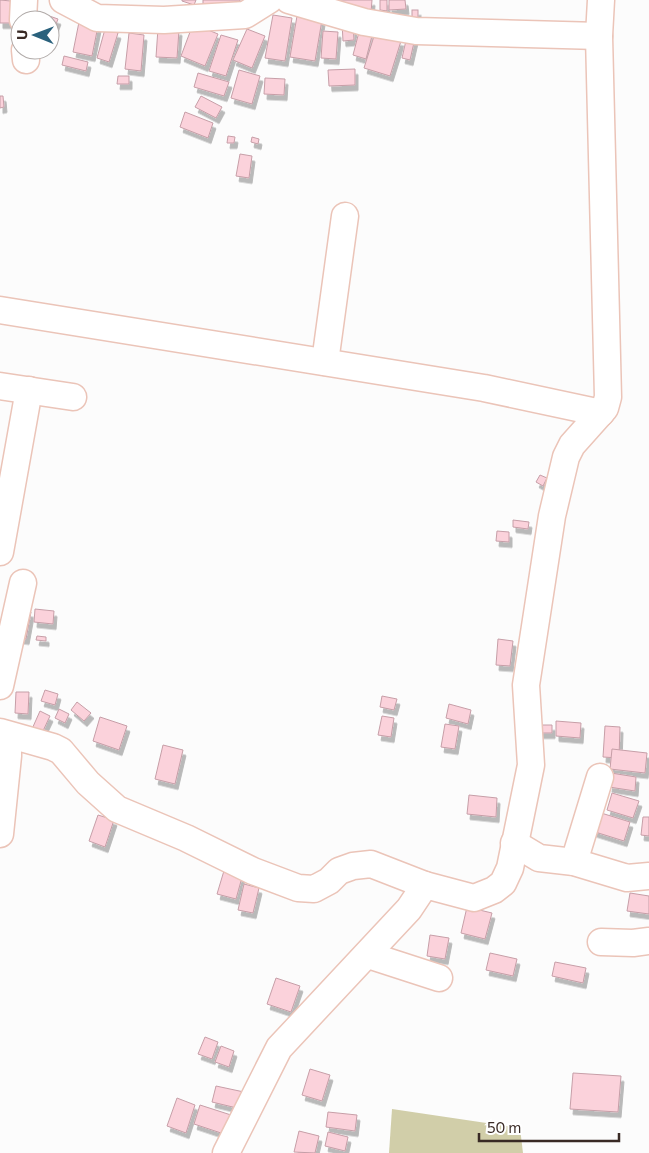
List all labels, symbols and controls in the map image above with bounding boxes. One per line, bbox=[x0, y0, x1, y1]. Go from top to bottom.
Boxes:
north arrow bbox=[10, 10, 60, 60]
text: U bbox=[13, 30, 30, 40]
scale bar bbox=[479, 1110, 619, 1142]
text: 50 m bbox=[487, 1118, 521, 1136]

